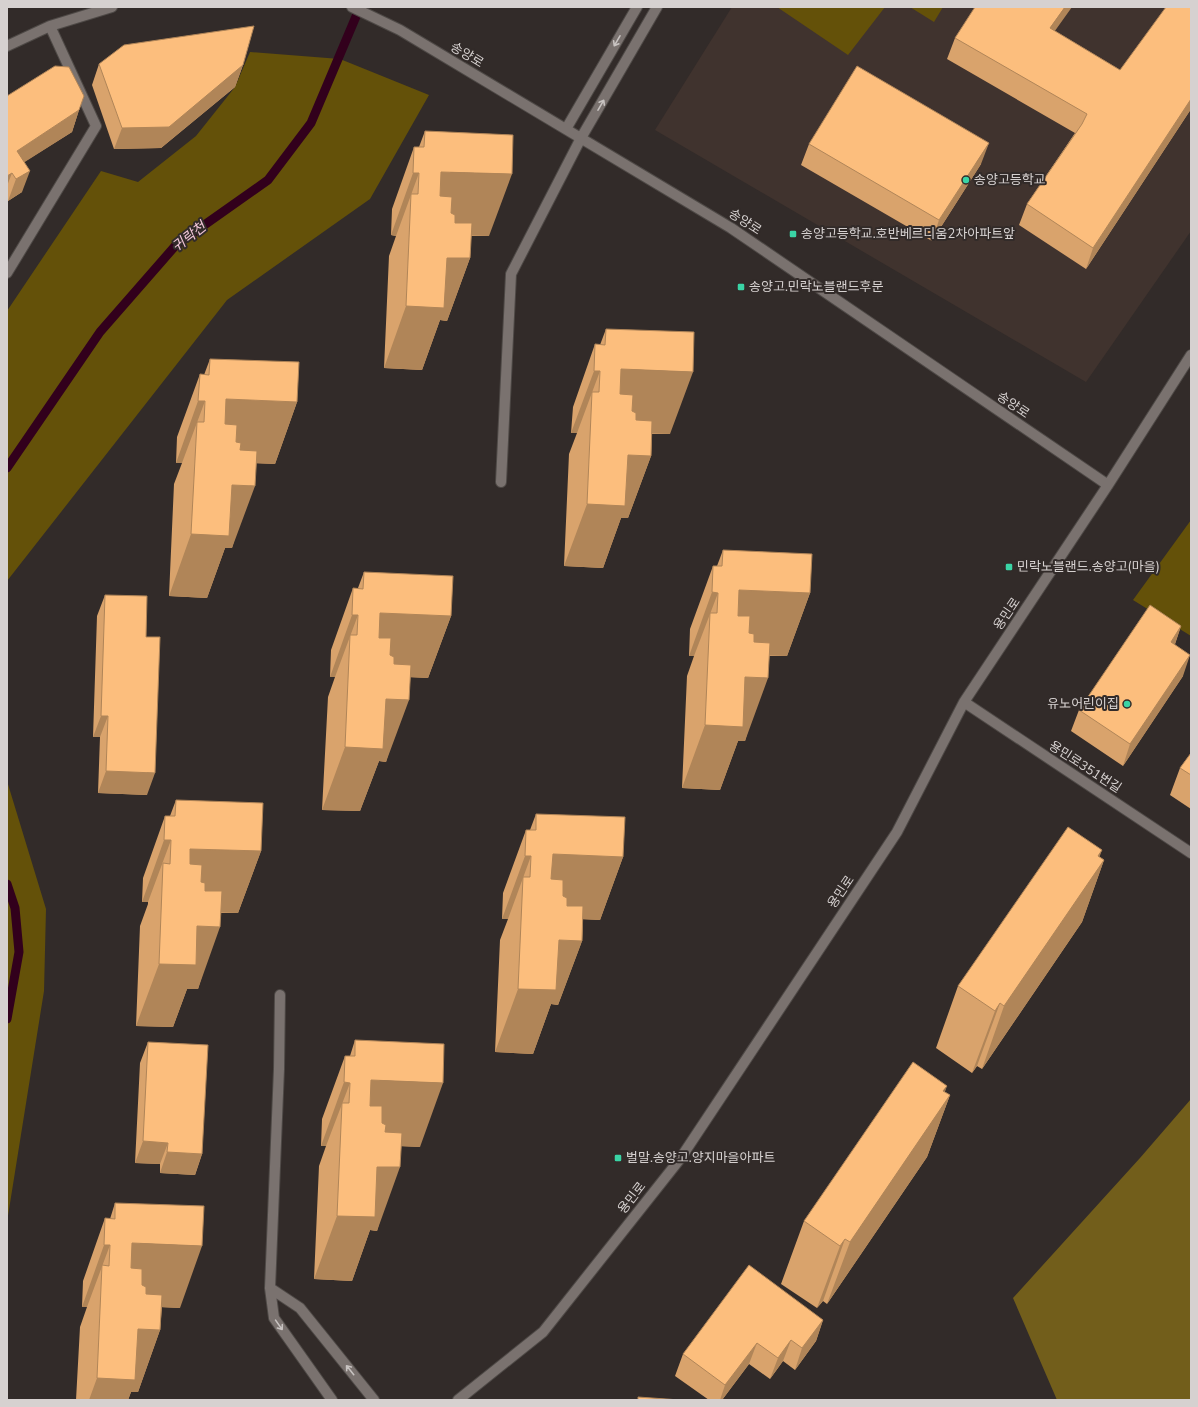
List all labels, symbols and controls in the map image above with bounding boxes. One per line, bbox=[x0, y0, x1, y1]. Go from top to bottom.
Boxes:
one-way arrow bbox=[613, 35, 621, 47]
street label: 송양로 bbox=[447, 38, 487, 72]
one-way arrow bbox=[597, 99, 605, 111]
place label: 송양고등학교 bbox=[974, 171, 1046, 189]
marker: 송양고등학교 bbox=[961, 175, 971, 185]
street label: 송양로 bbox=[725, 205, 765, 239]
water label: 귀락천 bbox=[168, 217, 211, 256]
place label: 송양고등학교.호반베르디움2차아파트앞 bbox=[801, 225, 1015, 243]
marker: 송양고등학교.호반베르디움2차아파트앞 bbox=[788, 229, 798, 239]
place label: 송양고.민락노블랜드후문 bbox=[749, 278, 884, 296]
marker: 송양고.민락노블랜드후문 bbox=[736, 282, 746, 292]
street label: 송양로 bbox=[993, 388, 1033, 423]
place label: 민락노블랜드.송양고(마을) bbox=[1017, 558, 1160, 576]
marker: 민락노블랜드.송양고(마을) bbox=[1004, 562, 1014, 572]
street label: 용민로 bbox=[990, 594, 1025, 634]
place label: 유노어린이집 bbox=[1047, 695, 1119, 713]
marker: 유노어린이집 bbox=[1122, 699, 1132, 709]
street label: 용민로351번길 bbox=[1045, 737, 1125, 797]
street label: 용민로 bbox=[824, 872, 859, 912]
place label: 벌말.송양고.양지마을아파트 bbox=[626, 1149, 775, 1167]
marker: 벌말.송양고.양지마을아파트 bbox=[613, 1153, 623, 1163]
street label: 용민로 bbox=[614, 1178, 650, 1218]
one-way arrow bbox=[275, 1319, 283, 1330]
one-way arrow bbox=[345, 1364, 354, 1375]

